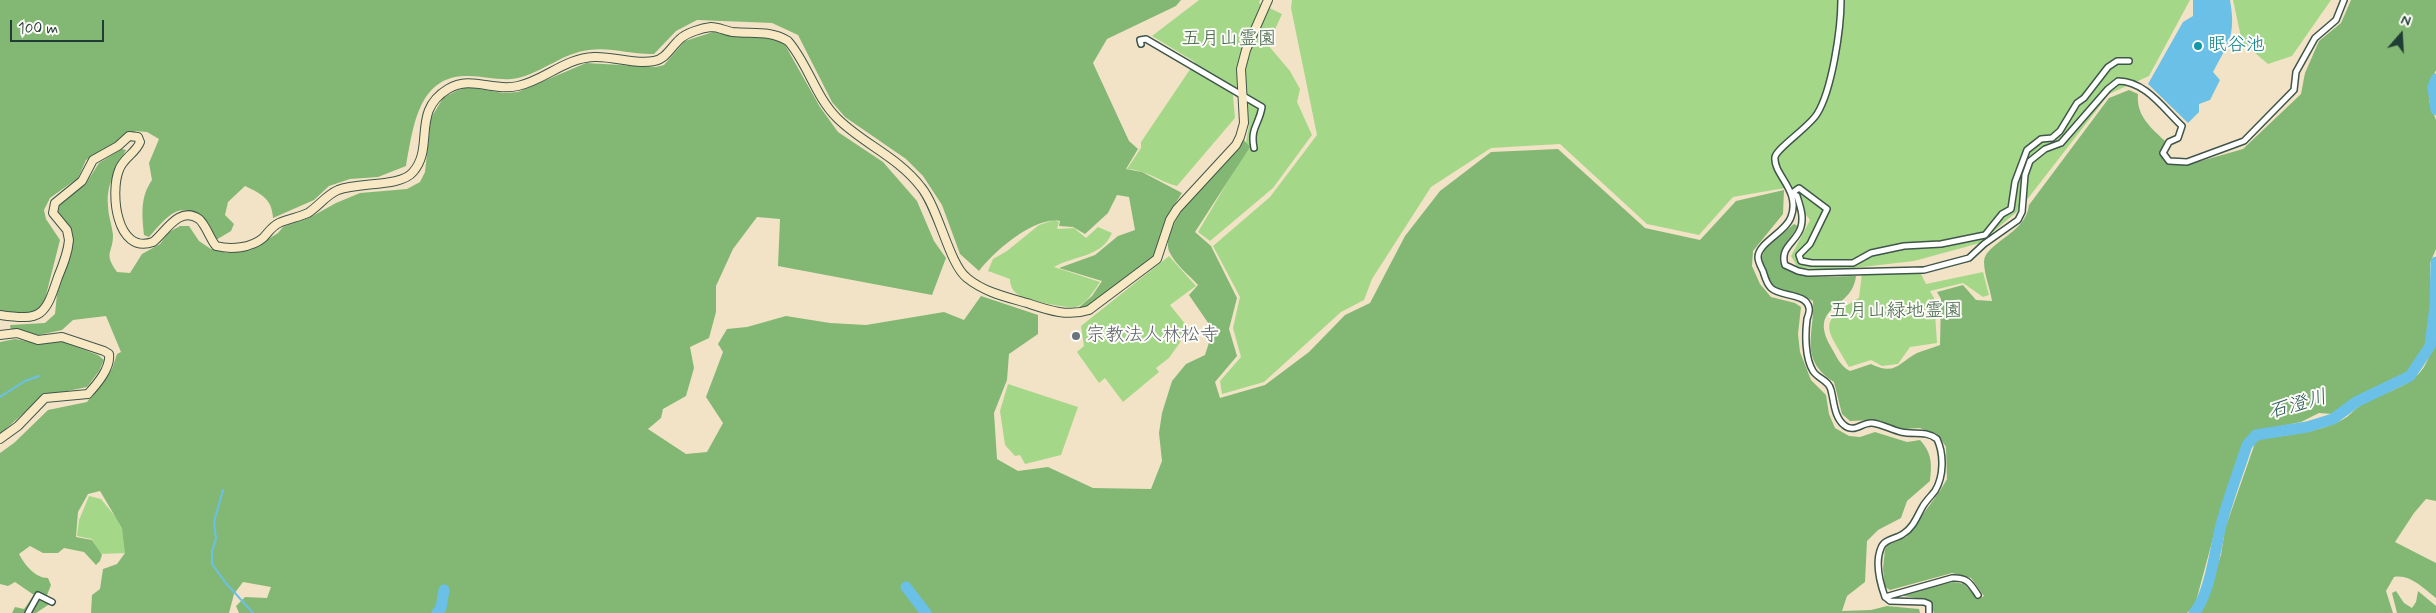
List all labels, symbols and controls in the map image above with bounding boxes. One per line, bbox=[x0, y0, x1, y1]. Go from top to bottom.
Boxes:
scale bar bbox=[12, 10, 106, 42]
north arrow bbox=[2376, 10, 2426, 60]
text: N bbox=[2399, 11, 2413, 31]
text: 100 m bbox=[18, 19, 58, 39]
park label: 五月山霊園 bbox=[1182, 29, 1276, 51]
place label: 眠谷池 bbox=[2208, 35, 2265, 57]
marker: 眠谷池 bbox=[2192, 40, 2204, 52]
park label: 五月山緑地霊園 bbox=[1830, 301, 1962, 323]
place label: 宗教法人林松寺 bbox=[1086, 325, 1219, 347]
marker: 宗教法人林松寺 bbox=[1070, 330, 1082, 342]
water label: 石澄川 bbox=[2266, 386, 2330, 426]

